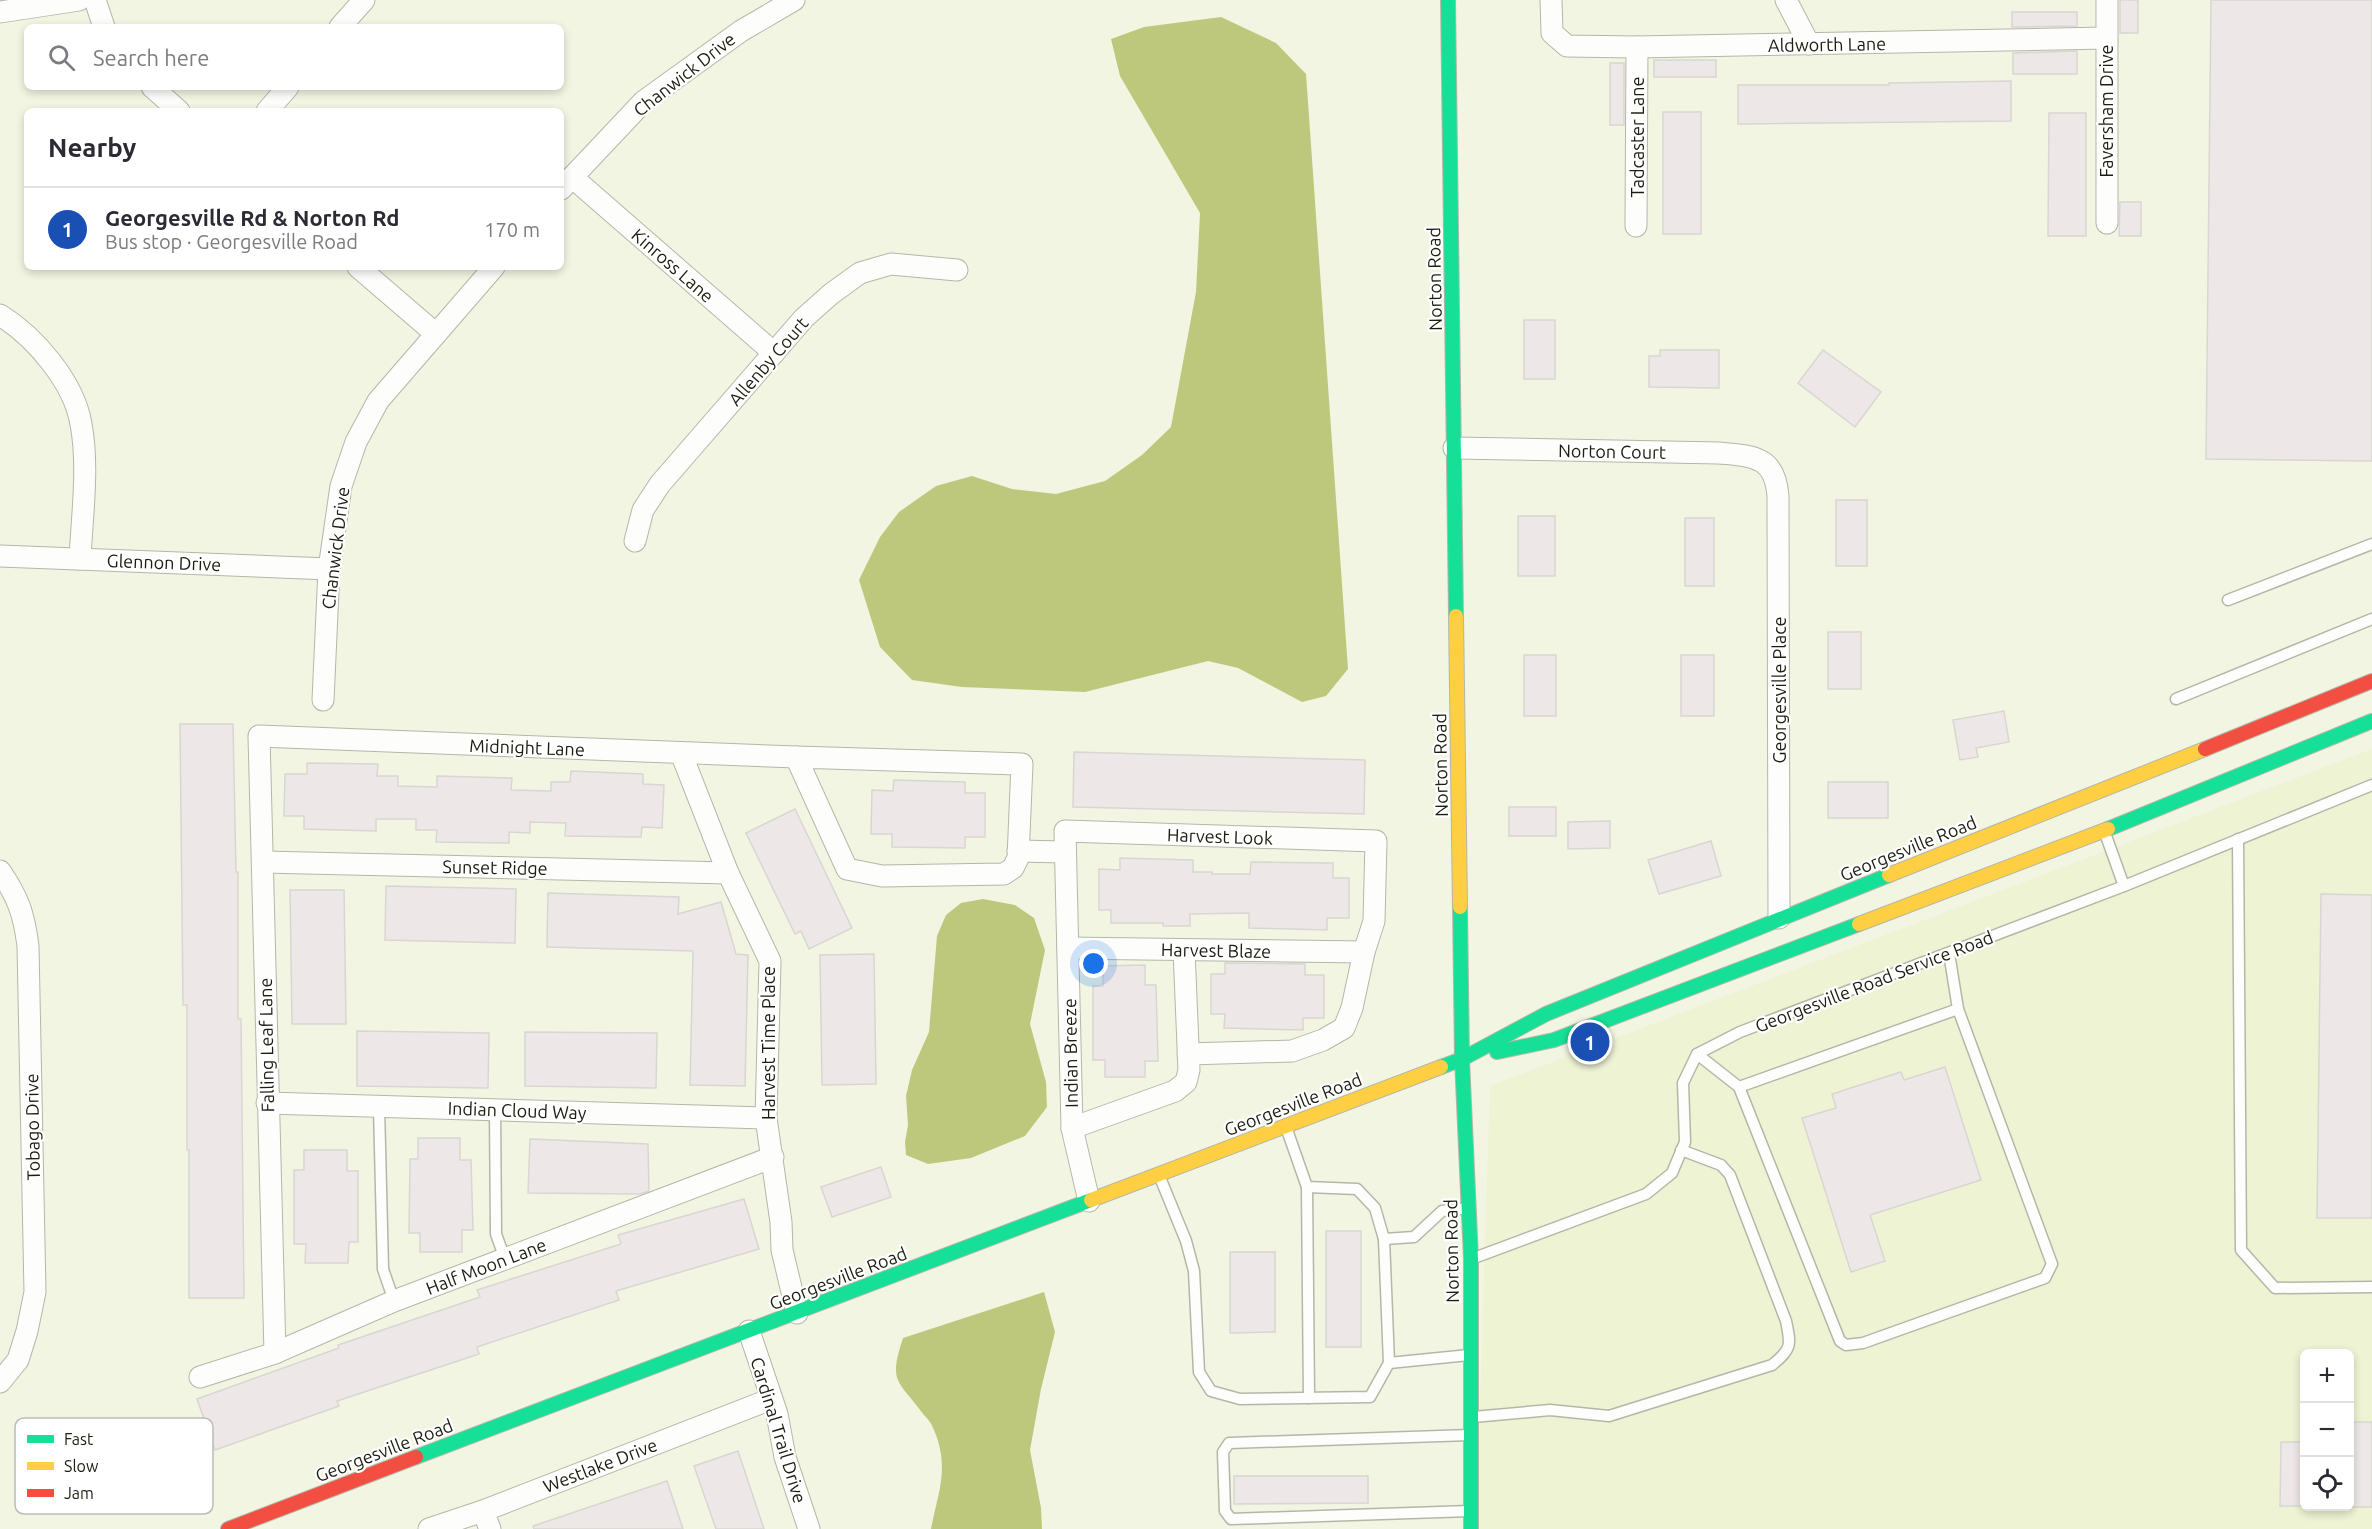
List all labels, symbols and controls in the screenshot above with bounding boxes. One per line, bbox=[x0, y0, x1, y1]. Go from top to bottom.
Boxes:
search box bbox=[24, 24, 564, 90]
street label: Chanwick Drive bbox=[629, 28, 739, 120]
street label: Aldworth Lane bbox=[1768, 33, 1886, 55]
icon: search bbox=[45, 41, 78, 74]
street label: Faversham Drive bbox=[2096, 44, 2116, 178]
text: Search here bbox=[93, 45, 209, 70]
street label: Tadcaster Lane bbox=[1627, 76, 1647, 198]
text: Nearby bbox=[48, 133, 136, 162]
text: Georgesville Rd & Norton Rd bbox=[105, 205, 399, 230]
text: 1 bbox=[62, 218, 73, 241]
text: 170 m bbox=[484, 218, 540, 241]
street label: Kinross Lane bbox=[628, 224, 718, 306]
street label: Norton Road bbox=[1423, 227, 1445, 331]
text: Bus stop · Georgesville Road bbox=[105, 230, 358, 253]
street label: Allenby Court bbox=[724, 313, 812, 409]
street label: Norton Court bbox=[1558, 440, 1666, 462]
street label: Chanwick Drive bbox=[318, 486, 352, 610]
street label: Glennon Drive bbox=[106, 550, 222, 574]
street label: Georgesville Place bbox=[1769, 617, 1789, 763]
street label: Norton Road bbox=[1429, 713, 1451, 817]
street label: Midnight Lane bbox=[469, 735, 585, 759]
street label: Georgesville Road bbox=[1837, 811, 1979, 885]
street label: Harvest Look bbox=[1167, 824, 1273, 848]
street label: Sunset Ridge bbox=[442, 856, 548, 878]
street label: Georgesville Road Service Road bbox=[1752, 926, 1996, 1036]
street label: Harvest Blaze bbox=[1161, 939, 1271, 961]
your location bbox=[1079, 949, 1108, 978]
street label: Harvest Time Place bbox=[758, 966, 778, 1120]
street label: Falling Leaf Lane bbox=[255, 978, 277, 1112]
street label: Indian Breeze bbox=[1059, 998, 1081, 1108]
pin: 1 bbox=[1570, 1020, 1610, 1064]
street label: Georgesville Road bbox=[1222, 1069, 1364, 1139]
street label: Tobago Drive bbox=[21, 1073, 43, 1181]
street label: Indian Cloud Way bbox=[447, 1098, 587, 1122]
street label: Norton Road bbox=[1440, 1199, 1462, 1303]
street label: Half Moon Lane bbox=[423, 1234, 549, 1298]
street label: Georgesville Road bbox=[767, 1243, 909, 1313]
map controls bbox=[2300, 1349, 2354, 1511]
button: + bbox=[2300, 1349, 2354, 1403]
street label: Cardinal Trail Drive bbox=[747, 1355, 811, 1505]
button: − bbox=[2300, 1403, 2354, 1457]
street label: Georgesville Road bbox=[313, 1415, 455, 1485]
legend bbox=[15, 1418, 213, 1514]
text: Fast bbox=[64, 1430, 94, 1448]
street label: Westlake Drive bbox=[540, 1434, 660, 1496]
text: Slow bbox=[64, 1457, 99, 1475]
button: locate bbox=[2300, 1457, 2354, 1511]
text: Jam bbox=[64, 1484, 94, 1502]

